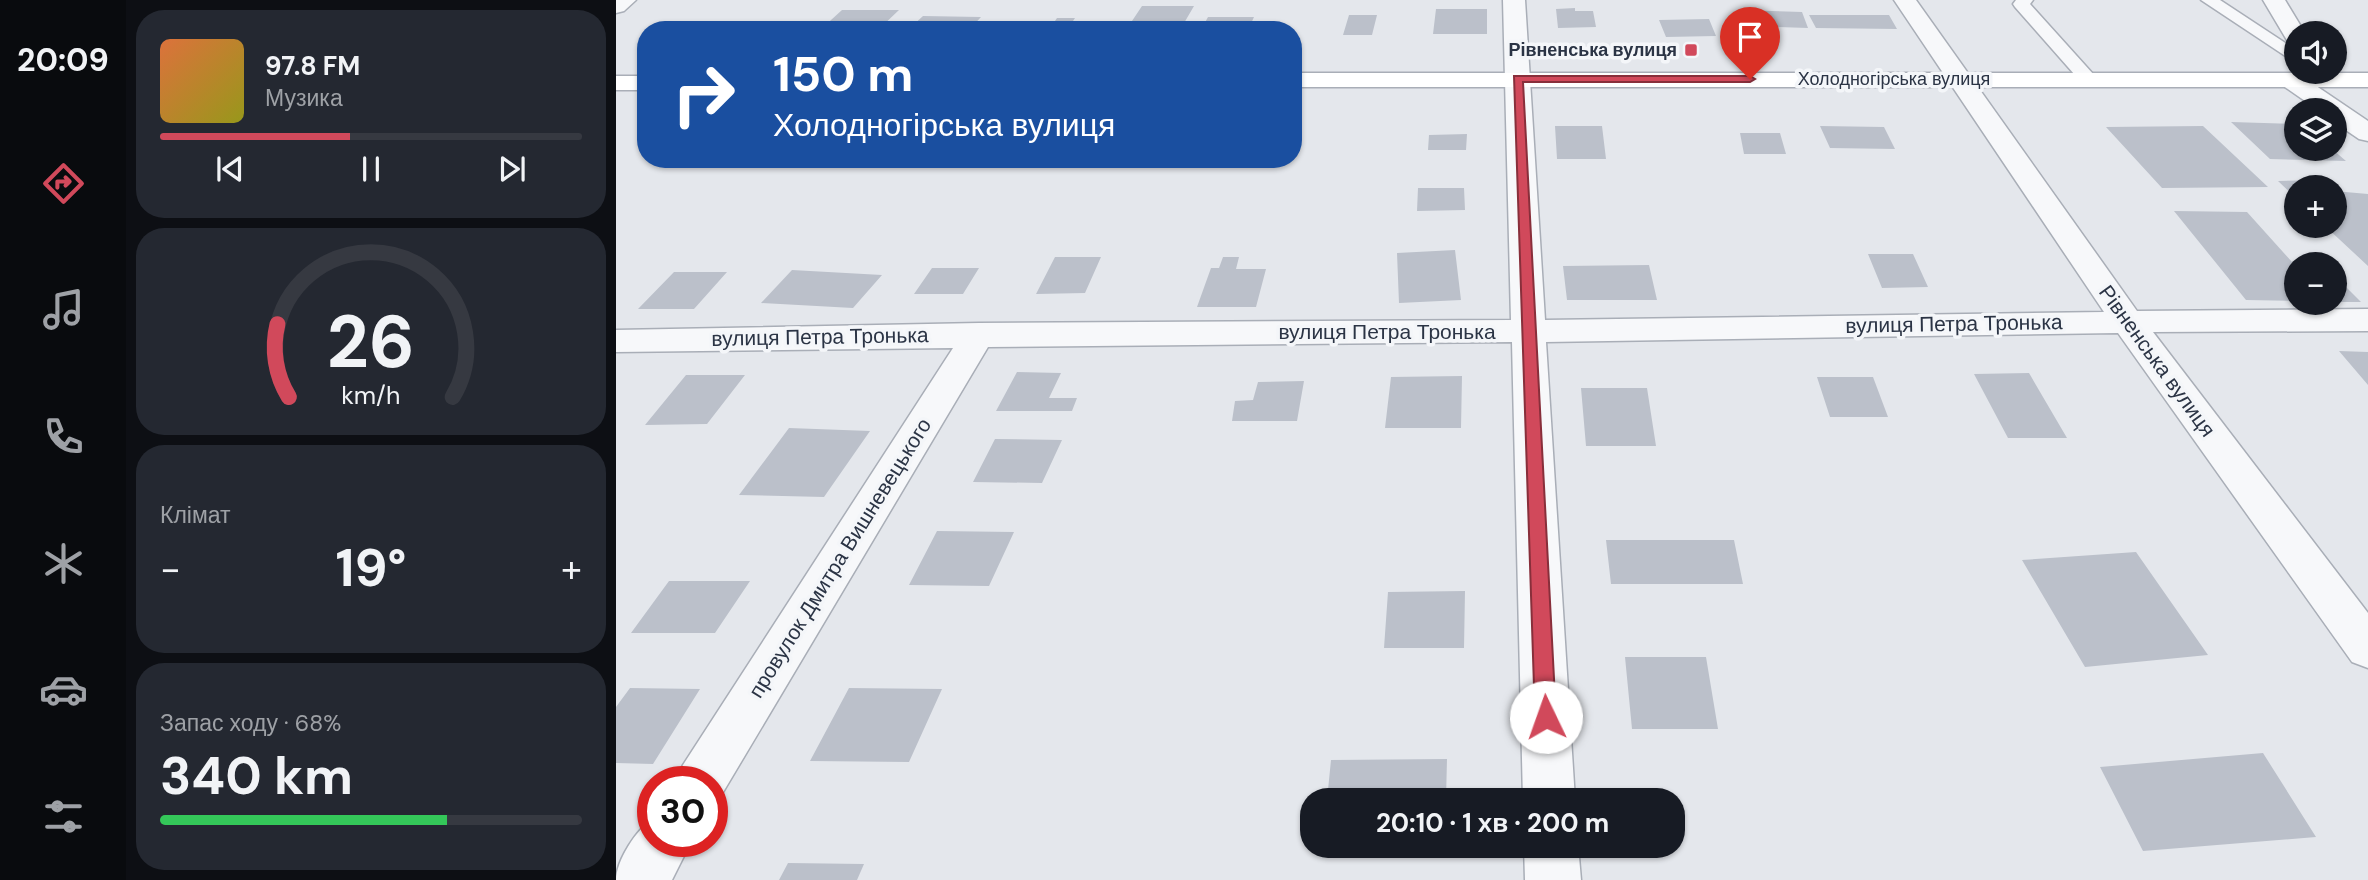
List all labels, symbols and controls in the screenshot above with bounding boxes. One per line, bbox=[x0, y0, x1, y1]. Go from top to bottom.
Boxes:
pin bbox=[1720, 7, 1780, 79]
icon: arrive bbox=[1731, 18, 1769, 56]
map controls bbox=[2284, 21, 2347, 315]
button: sound bbox=[2284, 21, 2347, 84]
place label: Рівненська вулиця bbox=[1508, 38, 1677, 62]
text: 20:09 bbox=[17, 39, 109, 81]
text: 150 m bbox=[773, 42, 913, 106]
marker: Рівненська вулиця bbox=[1683, 42, 1699, 58]
text: 97.8 FM bbox=[265, 49, 360, 83]
icon: right bbox=[658, 49, 749, 140]
street label: Холодногірська вулиця bbox=[1798, 67, 1990, 91]
text: Музика bbox=[265, 83, 343, 113]
button: layers bbox=[2284, 98, 2347, 161]
text: Холодногірська вулиця bbox=[773, 104, 1115, 146]
icon: previous bbox=[211, 150, 249, 188]
icon: pause bbox=[352, 150, 390, 188]
icon: next bbox=[493, 150, 531, 188]
icon: directions bbox=[39, 159, 88, 208]
button: + bbox=[2284, 175, 2347, 238]
button: − bbox=[2284, 252, 2347, 315]
street label: Рівненська вулиця bbox=[2092, 279, 2222, 443]
icon: music bbox=[39, 285, 88, 334]
text: 26 bbox=[327, 296, 415, 391]
street label: вулиця Петра Тронька bbox=[1845, 308, 2063, 340]
street label: вулиця Петра Тронька bbox=[1278, 318, 1496, 346]
street label: вулиця Петра Тронька bbox=[711, 321, 929, 353]
text: km/h bbox=[341, 379, 401, 412]
icon: phone bbox=[39, 412, 88, 461]
street label: провулок Дмитра Вишневецького bbox=[742, 413, 938, 703]
text: Клімат bbox=[160, 500, 231, 530]
text: 19° bbox=[336, 534, 406, 602]
icon: climate bbox=[39, 539, 88, 588]
text: − bbox=[160, 544, 181, 594]
text: + bbox=[561, 544, 582, 594]
icon: car bbox=[39, 665, 88, 714]
position arrow bbox=[1509, 680, 1583, 754]
text: Запас ходу · 68% bbox=[160, 708, 341, 738]
text: 340 km bbox=[160, 742, 353, 810]
speed limit sign: 30 bbox=[637, 766, 728, 857]
icon: filters bbox=[39, 792, 88, 841]
text: 20:10 · 1 хв · 200 m bbox=[1376, 806, 1609, 840]

